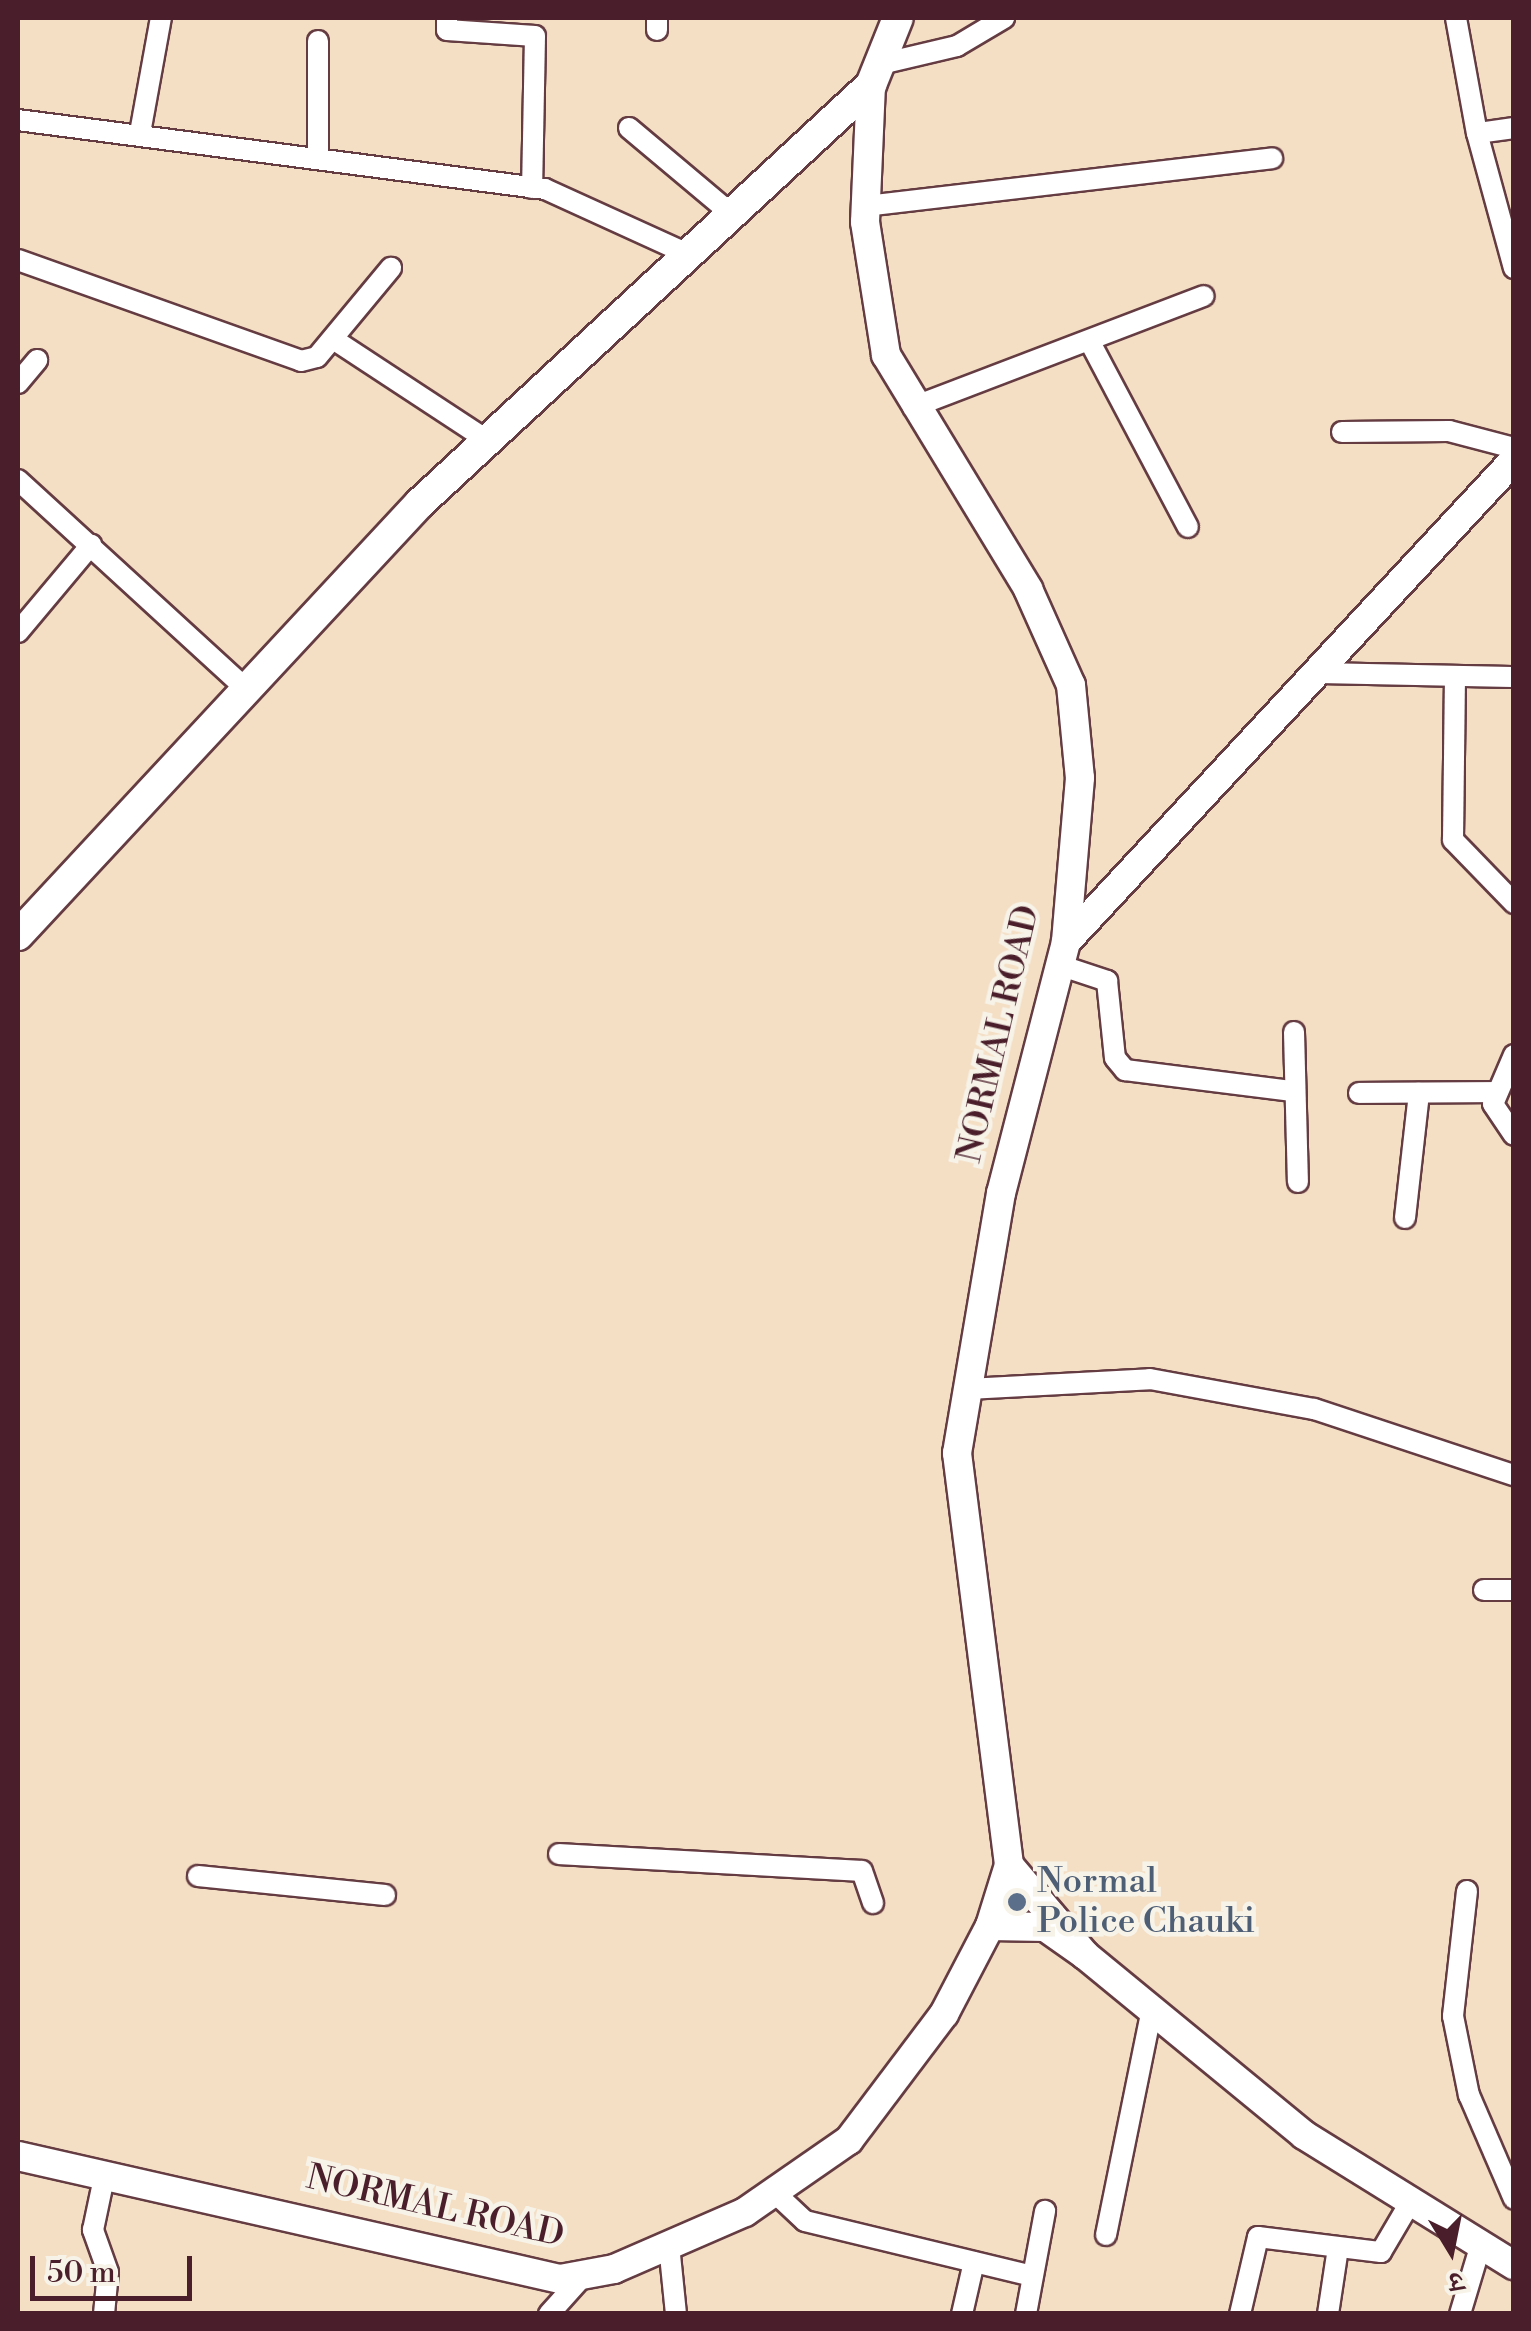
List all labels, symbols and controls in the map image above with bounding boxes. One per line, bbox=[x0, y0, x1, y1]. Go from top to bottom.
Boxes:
street label: NORMAL ROAD bbox=[949, 901, 1049, 1167]
place label: Normal Police Chauki bbox=[1037, 1861, 1255, 1943]
marker: Normal Police Chauki bbox=[1006, 1891, 1028, 1913]
street label: NORMAL ROAD bbox=[302, 2157, 568, 2257]
north arrow bbox=[1401, 2201, 1501, 2301]
scale bar bbox=[35, 2236, 198, 2298]
text: 50 m bbox=[47, 2254, 116, 2292]
text: उ bbox=[1446, 2263, 1466, 2300]

